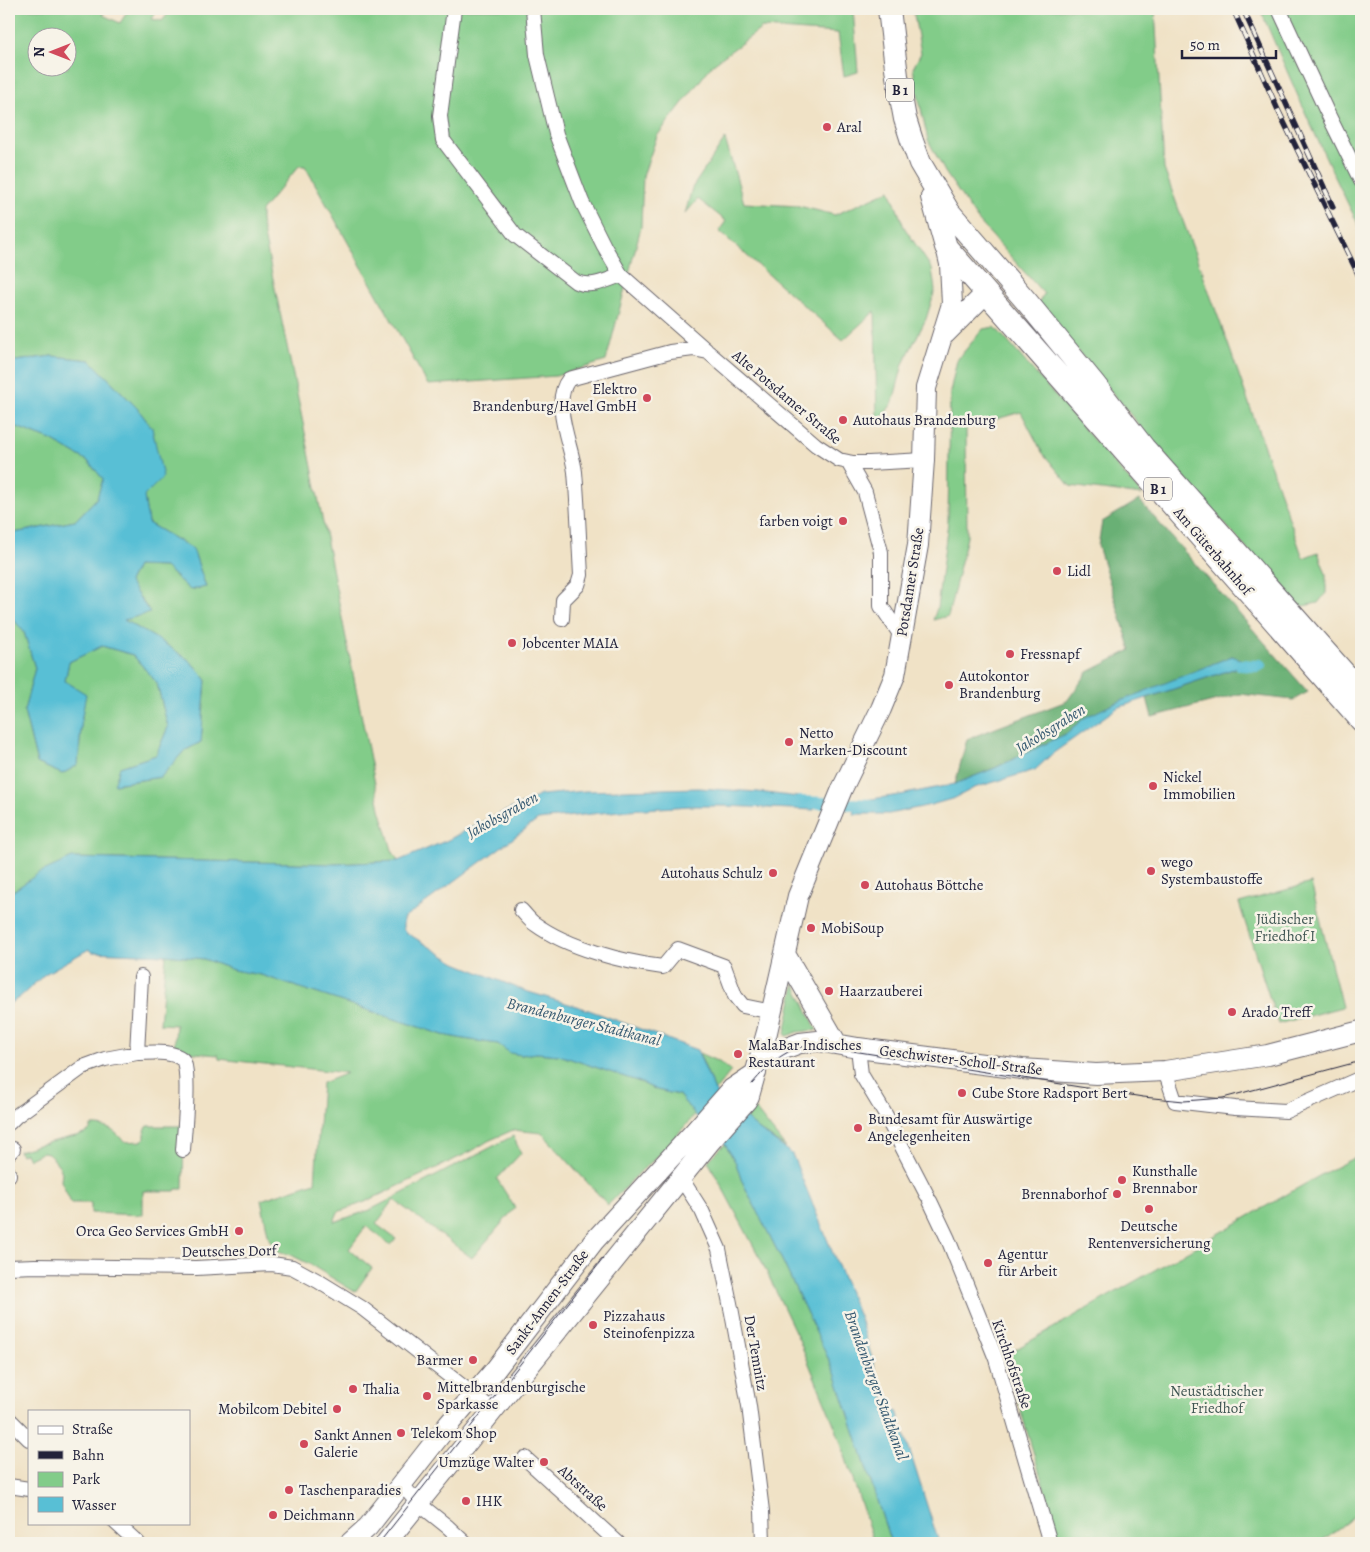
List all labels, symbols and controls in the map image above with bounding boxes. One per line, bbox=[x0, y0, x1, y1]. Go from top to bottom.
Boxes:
north arrow bbox=[28, 28, 78, 78]
scale bar bbox=[1182, 28, 1276, 60]
text: 50 m bbox=[1190, 35, 1220, 55]
text: N bbox=[30, 47, 49, 57]
road number: B 1 bbox=[886, 78, 914, 102]
place label: Aral bbox=[836, 117, 862, 137]
marker: Aral bbox=[821, 121, 833, 133]
street label: Alte Potsdamer Straße bbox=[727, 345, 846, 449]
place label: Elektro Brandenburg/Havel GmbH bbox=[472, 379, 637, 416]
marker: Elektro Brandenburg/Havel GmbH bbox=[641, 392, 653, 404]
place label: Autohaus Brandenburg bbox=[852, 410, 996, 430]
marker: Autohaus Brandenburg bbox=[837, 414, 849, 426]
road number: B 1 bbox=[1144, 478, 1172, 500]
street label: Am Güterbahnhof bbox=[1169, 502, 1258, 601]
place label: farben voigt bbox=[759, 511, 833, 531]
marker: farben voigt bbox=[837, 515, 849, 527]
street label: Potsdamer Straße bbox=[892, 526, 929, 638]
place label: Lidl bbox=[1067, 561, 1091, 581]
marker: Lidl bbox=[1051, 565, 1063, 577]
place label: Jobcenter MAIA bbox=[522, 633, 619, 653]
marker: Jobcenter MAIA bbox=[506, 637, 518, 649]
place label: Fressnapf bbox=[1020, 644, 1082, 664]
marker: Fressnapf bbox=[1004, 648, 1016, 660]
place label: Autokontor Brandenburg bbox=[958, 666, 1041, 703]
marker: Autokontor Brandenburg bbox=[943, 679, 955, 691]
water label: Jakobsgraben bbox=[1011, 699, 1090, 760]
place label: Netto Marken-Discount bbox=[799, 723, 907, 760]
marker: Netto Marken-Discount bbox=[783, 736, 795, 748]
place label: Nickel Immobilien bbox=[1163, 767, 1235, 804]
marker: Nickel Immobilien bbox=[1147, 780, 1159, 792]
water label: Jakobsgraben bbox=[462, 786, 542, 844]
place label: wego Systembaustoffe bbox=[1160, 852, 1263, 889]
place label: Autohaus Schulz bbox=[660, 863, 763, 883]
marker: wego Systembaustoffe bbox=[1145, 865, 1157, 877]
marker: Autohaus Schulz bbox=[767, 867, 779, 879]
place label: Autohaus Böttche bbox=[874, 875, 984, 895]
marker: Autohaus Böttche bbox=[859, 879, 871, 891]
park label: Jüdischer Friedhof I bbox=[1255, 909, 1315, 946]
place label: MobiSoup bbox=[821, 918, 884, 938]
marker: MobiSoup bbox=[805, 922, 817, 934]
place label: Haarzauberei bbox=[839, 981, 923, 1001]
marker: Haarzauberei bbox=[823, 985, 835, 997]
water label: Brandenburger Stadtkanal bbox=[505, 992, 663, 1052]
place label: Arado Treff bbox=[1241, 1002, 1313, 1022]
marker: Arado Treff bbox=[1226, 1006, 1238, 1018]
place label: MalaBar Indisches Restaurant bbox=[748, 1035, 861, 1072]
street label: Geschwister-Scholl-Straße bbox=[879, 1040, 1044, 1080]
marker: MalaBar Indisches Restaurant bbox=[732, 1048, 744, 1060]
place label: Cube Store Radsport Bert bbox=[972, 1083, 1128, 1103]
marker: Cube Store Radsport Bert bbox=[956, 1087, 968, 1099]
place label: Bundesamt für Auswärtige Angelegenheiten bbox=[867, 1109, 1033, 1146]
marker: Bundesamt für Auswärtige Angelegenheiten bbox=[852, 1122, 864, 1134]
place label: Kunsthalle Brennabor bbox=[1132, 1161, 1198, 1198]
marker: Kunsthalle Brennabor bbox=[1116, 1174, 1128, 1186]
place label: Brennaborhof bbox=[1021, 1184, 1109, 1204]
marker: Brennaborhof bbox=[1111, 1188, 1123, 1200]
marker: Deutsche Rentenversicherung bbox=[1143, 1203, 1155, 1215]
place label: Deutsche Rentenversicherung bbox=[1087, 1216, 1211, 1253]
place label: Orca Geo Services GmbH bbox=[76, 1221, 229, 1241]
marker: Orca Geo Services GmbH bbox=[233, 1225, 245, 1237]
street label: Deutsches Dorf bbox=[181, 1240, 279, 1262]
place label: Agentur für Arbeit bbox=[997, 1244, 1058, 1281]
street label: Sankt-Annen-Straße bbox=[501, 1245, 593, 1359]
marker: Agentur für Arbeit bbox=[982, 1257, 994, 1269]
place label: Pizzahaus Steinofenpizza bbox=[603, 1306, 695, 1343]
water label: Brandenburger Stadtkanal bbox=[839, 1307, 913, 1463]
street label: Der Temnitz bbox=[739, 1313, 773, 1393]
street label: Kirchhofstraße bbox=[987, 1317, 1037, 1412]
marker: Pizzahaus Steinofenpizza bbox=[587, 1319, 599, 1331]
place label: Barmer bbox=[416, 1350, 463, 1370]
marker: Barmer bbox=[467, 1354, 479, 1366]
place label: Mittelbrandenburgische Sparkasse bbox=[437, 1377, 586, 1414]
place label: Thalia bbox=[363, 1379, 400, 1399]
park label: Neustädtischer Friedhof bbox=[1170, 1381, 1264, 1418]
marker: Thalia bbox=[347, 1383, 359, 1395]
marker: Mittelbrandenburgische Sparkasse bbox=[421, 1390, 433, 1402]
place label: Mobilcom Debitel bbox=[218, 1399, 327, 1419]
marker: Mobilcom Debitel bbox=[331, 1403, 343, 1415]
legend bbox=[28, 1410, 190, 1524]
text: Straße bbox=[72, 1419, 113, 1439]
place label: Telekom Shop bbox=[411, 1423, 497, 1443]
place label: Sankt Annen Galerie bbox=[314, 1425, 392, 1462]
marker: Telekom Shop bbox=[395, 1427, 407, 1439]
marker: Sankt Annen Galerie bbox=[298, 1438, 310, 1450]
text: Bahn bbox=[72, 1445, 104, 1465]
place label: Umzüge Walter bbox=[439, 1452, 534, 1472]
marker: Umzüge Walter bbox=[538, 1456, 550, 1468]
street label: Abtstraße bbox=[553, 1460, 612, 1516]
text: Park bbox=[72, 1469, 101, 1489]
place label: Taschenparadies bbox=[299, 1480, 401, 1500]
marker: Taschenparadies bbox=[283, 1484, 295, 1496]
place label: IHK bbox=[476, 1491, 503, 1511]
text: Wasser bbox=[71, 1495, 117, 1515]
marker: IHK bbox=[460, 1495, 472, 1507]
place label: Deichmann bbox=[283, 1505, 355, 1525]
marker: Deichmann bbox=[267, 1509, 279, 1521]

